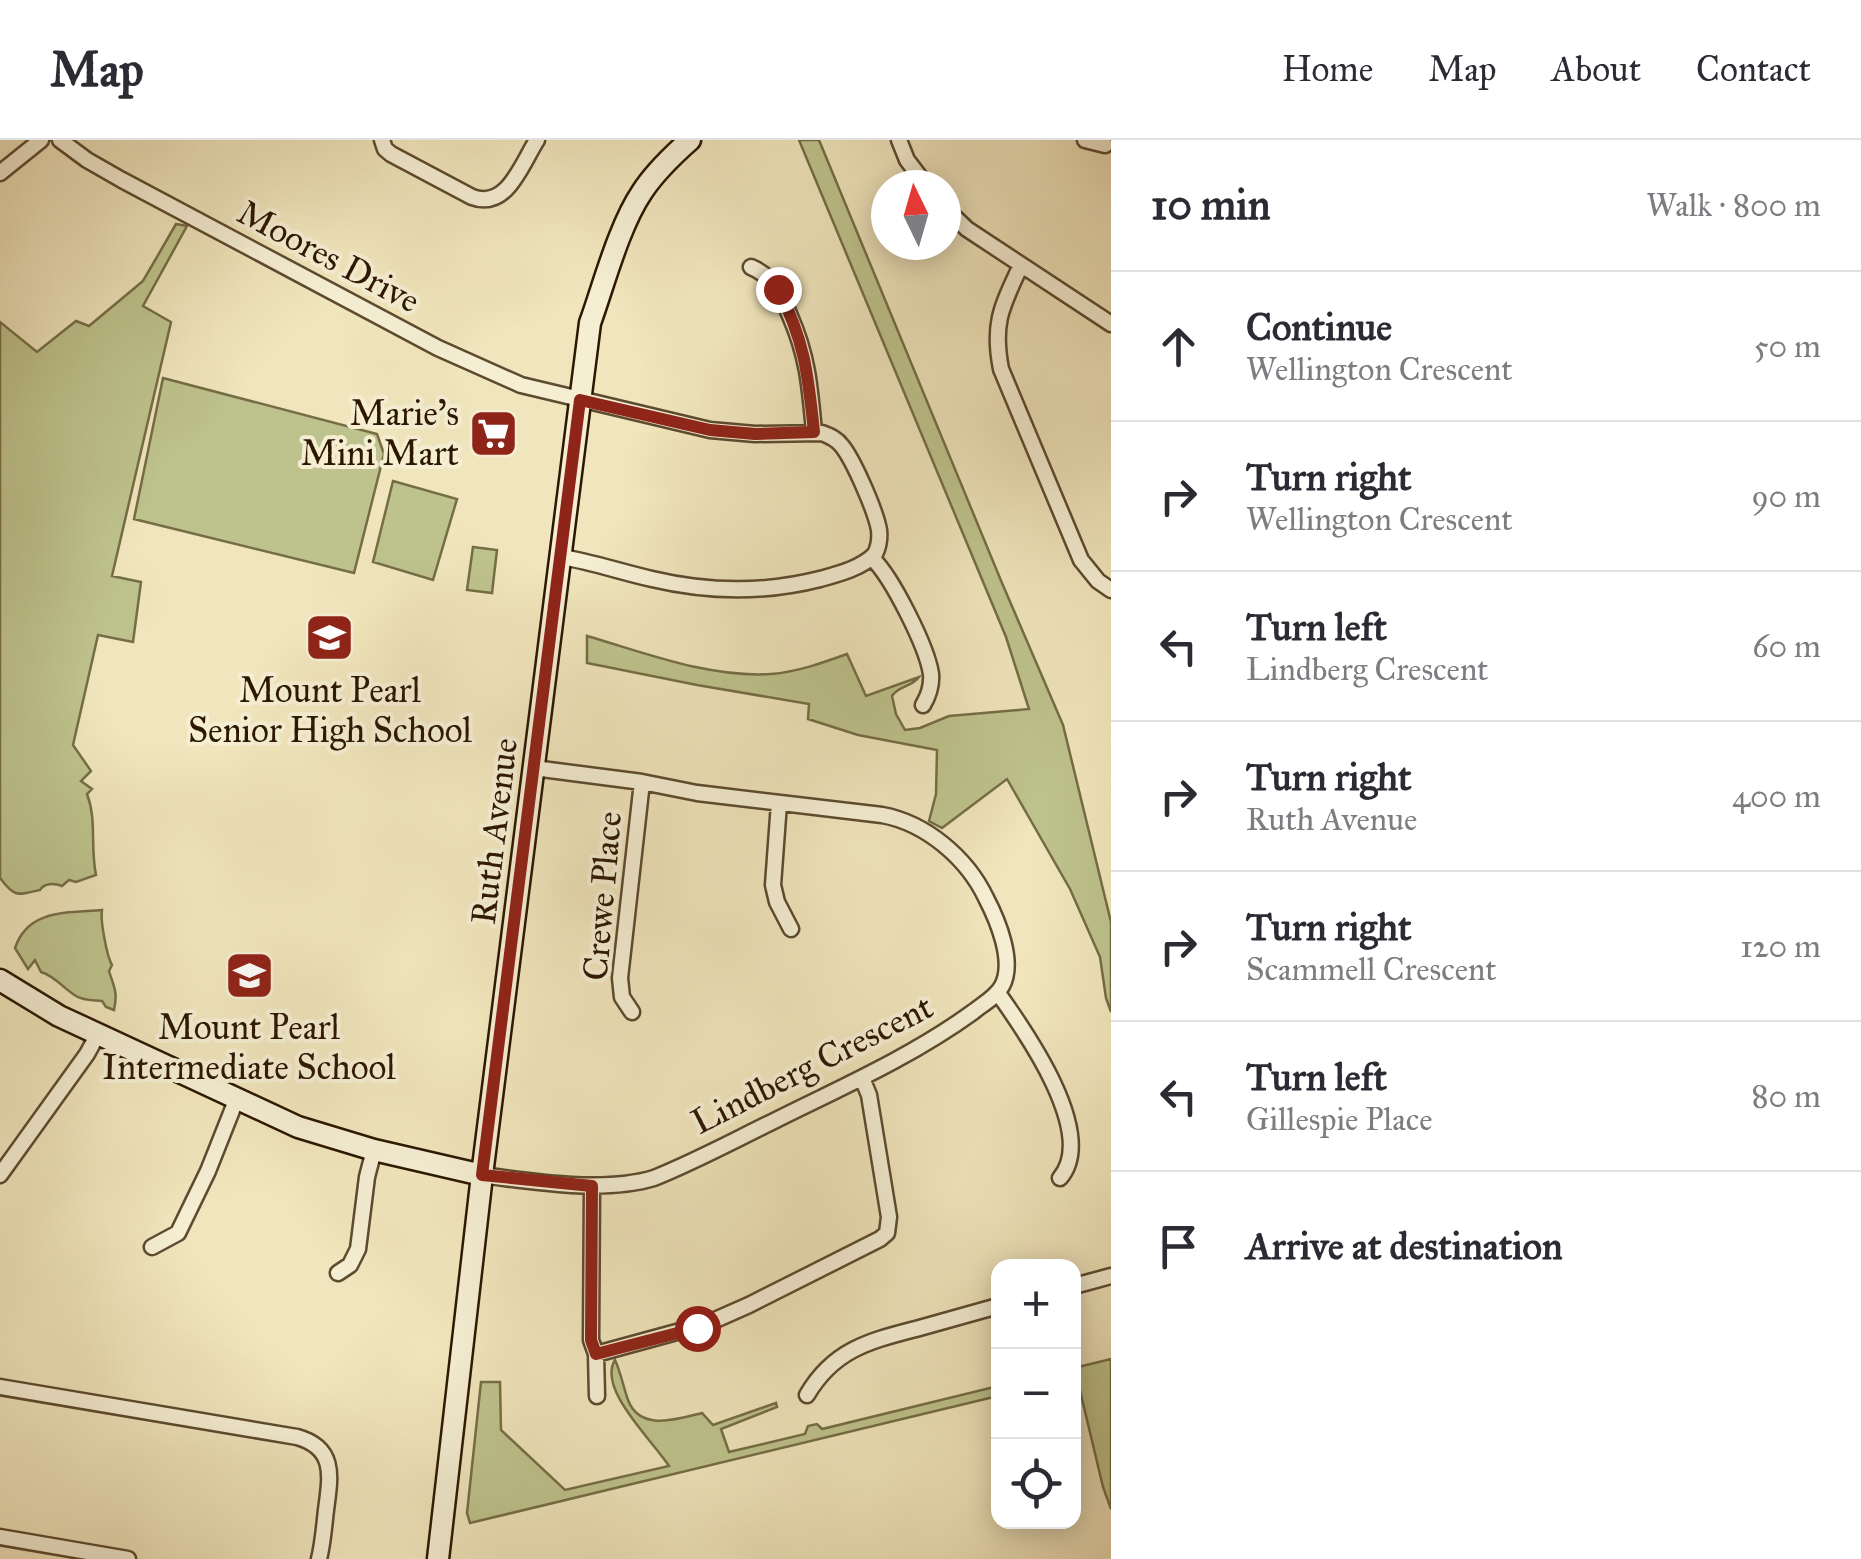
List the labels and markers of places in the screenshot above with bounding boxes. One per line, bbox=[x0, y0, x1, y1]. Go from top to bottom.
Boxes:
place label: Marie's Mini Mart bbox=[301, 392, 459, 475]
supermarket icon: Marie's Mini Mart bbox=[468, 407, 520, 459]
school or university icon: Mount Pearl Senior High School bbox=[304, 612, 356, 664]
place label: Mount Pearl Senior High School bbox=[188, 669, 473, 752]
school or university icon: Mount Pearl Intermediate School bbox=[223, 949, 275, 1001]
place label: Mount Pearl Intermediate School bbox=[102, 1006, 396, 1089]

